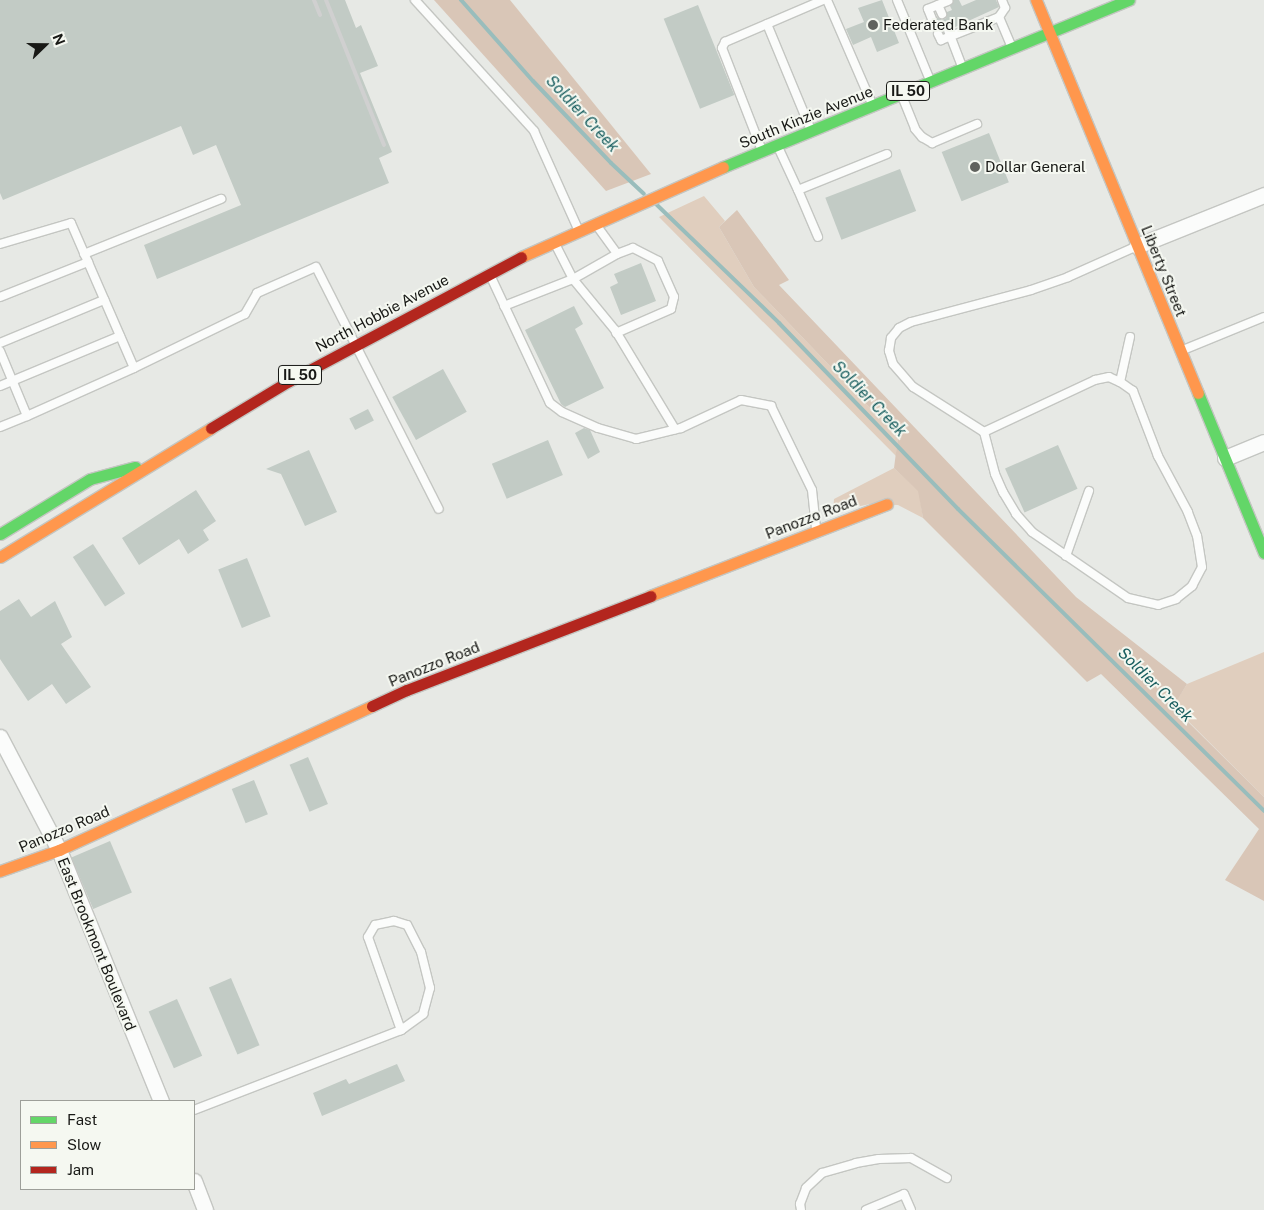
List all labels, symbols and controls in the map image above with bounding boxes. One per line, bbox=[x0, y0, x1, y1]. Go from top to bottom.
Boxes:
place label: Federated Bank bbox=[883, 16, 993, 34]
marker: Federated Bank bbox=[867, 19, 879, 31]
north arrow bbox=[20, 20, 70, 70]
text: N bbox=[49, 31, 68, 47]
water label: Soldier Creek bbox=[542, 72, 622, 156]
road number: IL 50 bbox=[886, 80, 930, 102]
street label: South Kinzie Avenue bbox=[737, 82, 875, 152]
place label: Dollar General bbox=[985, 158, 1086, 176]
marker: Dollar General bbox=[969, 161, 981, 173]
street label: Liberty Street bbox=[1138, 223, 1190, 319]
street label: North Hobbie Avenue bbox=[312, 270, 452, 356]
water label: Soldier Creek bbox=[828, 357, 910, 441]
road number: IL 50 bbox=[278, 364, 322, 386]
street label: Panozzo Road bbox=[763, 491, 859, 543]
street label: Panozzo Road bbox=[386, 638, 482, 690]
water label: Soldier Creek bbox=[1114, 644, 1196, 726]
street label: Panozzo Road bbox=[16, 802, 112, 856]
street label: East Brookmont Boulevard bbox=[54, 855, 140, 1033]
legend bbox=[20, 1100, 195, 1190]
text: Fast bbox=[67, 1111, 97, 1128]
text: Slow bbox=[67, 1136, 101, 1153]
text: Jam bbox=[67, 1161, 94, 1178]

